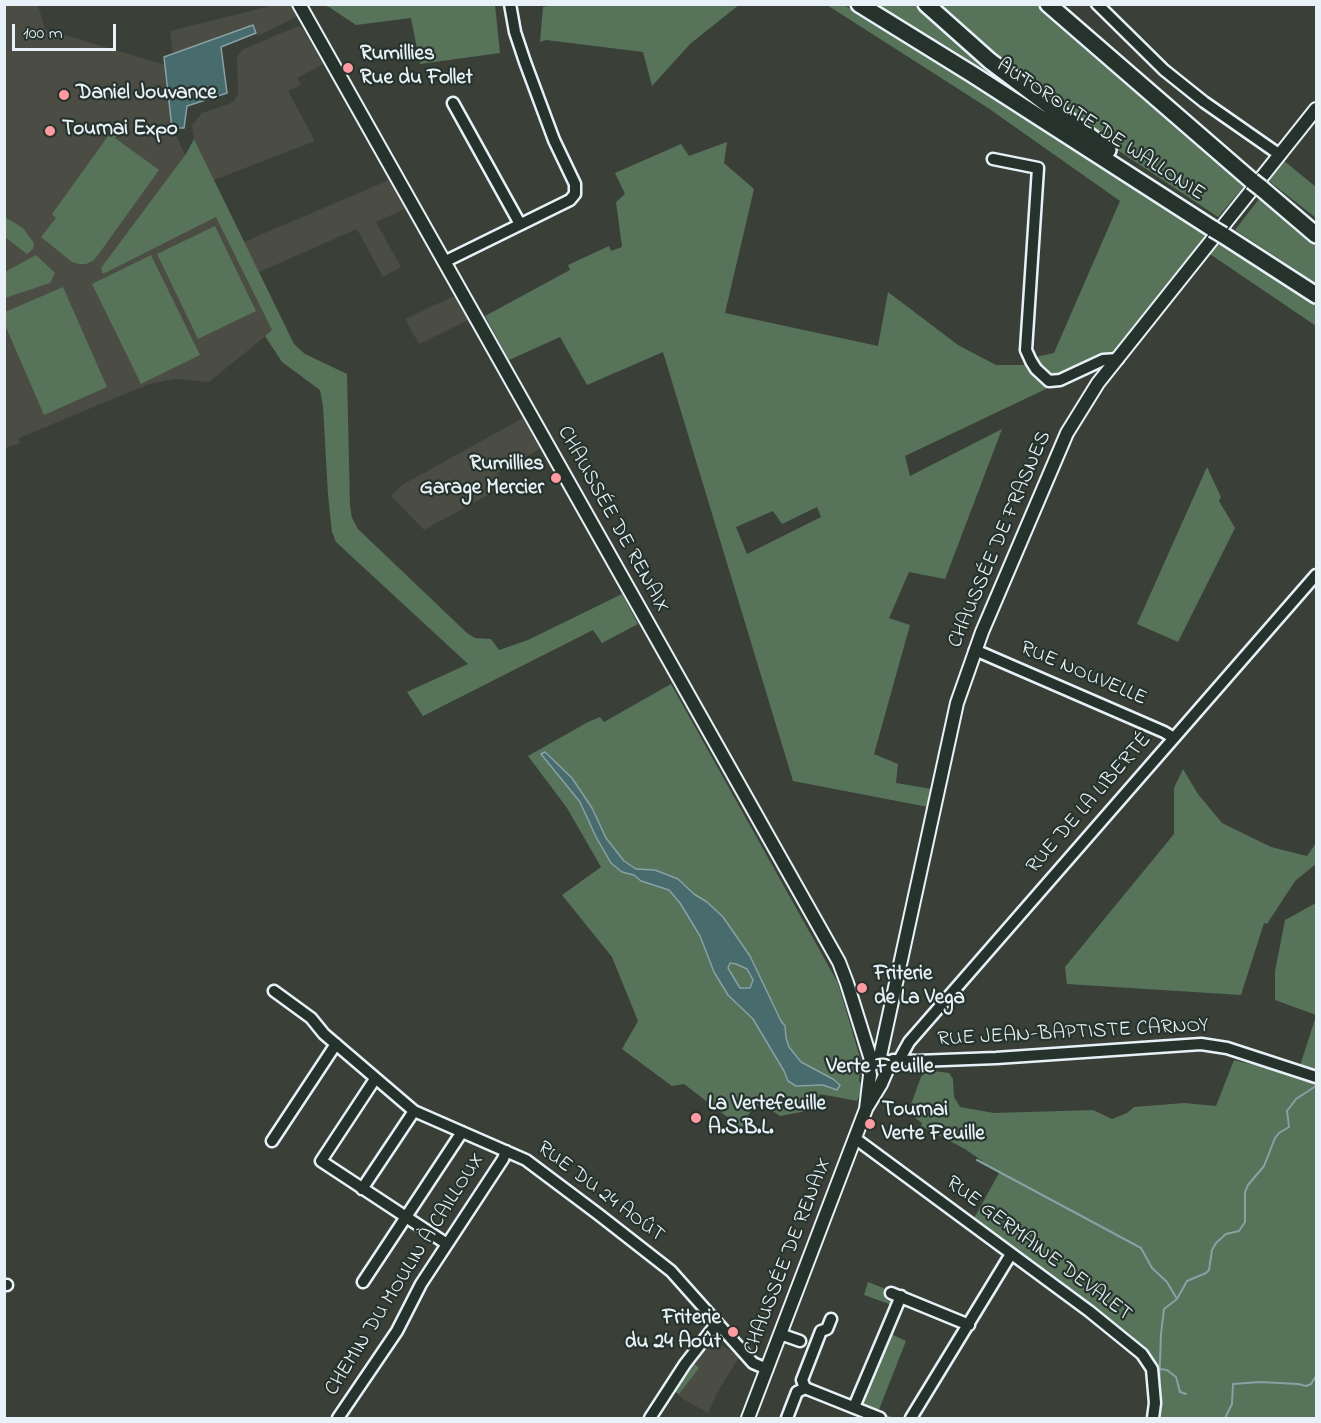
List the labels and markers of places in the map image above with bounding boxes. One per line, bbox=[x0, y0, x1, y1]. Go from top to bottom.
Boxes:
place label: Rumillies Rue du Follet bbox=[360, 43, 473, 93]
marker: Rumillies Rue du Follet bbox=[341, 61, 355, 75]
place label: Daniel Jouvance bbox=[76, 82, 217, 108]
marker: Daniel Jouvance bbox=[57, 88, 71, 102]
place label: Tournai Expo bbox=[62, 118, 178, 144]
marker: Tournai Expo bbox=[43, 124, 57, 138]
place label: Rumillies Garage Mercier bbox=[420, 453, 544, 503]
marker: Rumillies Garage Mercier bbox=[549, 471, 563, 485]
place label: Friterie de La Vega bbox=[874, 963, 965, 1013]
marker: Friterie de La Vega bbox=[855, 981, 869, 995]
place label: La Vertefeuille A.S.B.L. bbox=[708, 1093, 826, 1143]
place label: Tournai Verte Feuille bbox=[882, 1099, 985, 1149]
marker: La Vertefeuille A.S.B.L. bbox=[689, 1111, 703, 1125]
marker: Tournai Verte Feuille bbox=[863, 1117, 877, 1131]
place label: Friterie du 24 Août bbox=[625, 1307, 721, 1357]
marker: Friterie du 24 Août bbox=[726, 1325, 740, 1339]

